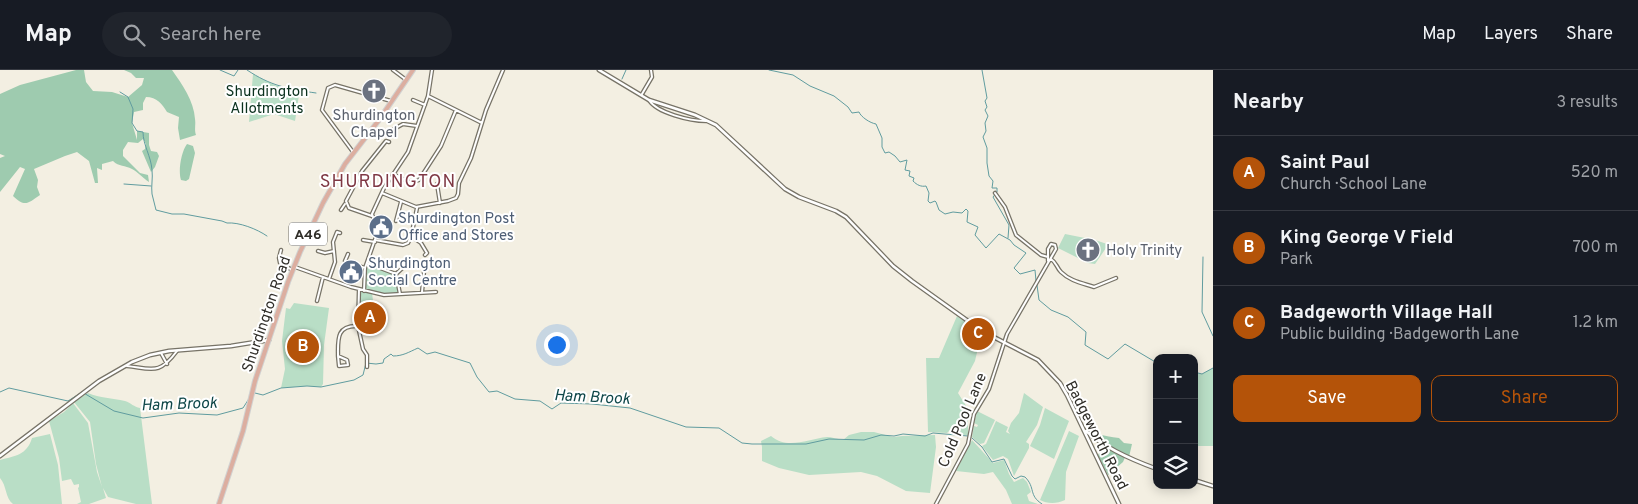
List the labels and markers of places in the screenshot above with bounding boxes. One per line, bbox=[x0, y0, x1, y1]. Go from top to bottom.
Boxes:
church icon: Shurdington Chapel bbox=[361, 78, 387, 104]
place label: Shurdington Chapel bbox=[332, 107, 416, 143]
place label: Shurdington Post Office and Stores bbox=[398, 210, 515, 246]
public building icon: Shurdington Post Office and Stores bbox=[368, 214, 394, 240]
church icon: Holy Trinity bbox=[1075, 237, 1101, 263]
place label: Holy Trinity bbox=[1106, 242, 1182, 261]
place label: Shurdington Social Centre bbox=[368, 255, 457, 291]
public building icon: Shurdington Social Centre bbox=[338, 259, 364, 285]
pin: A bbox=[354, 299, 386, 337]
pin: C bbox=[962, 315, 994, 353]
pin: B bbox=[287, 328, 319, 366]

